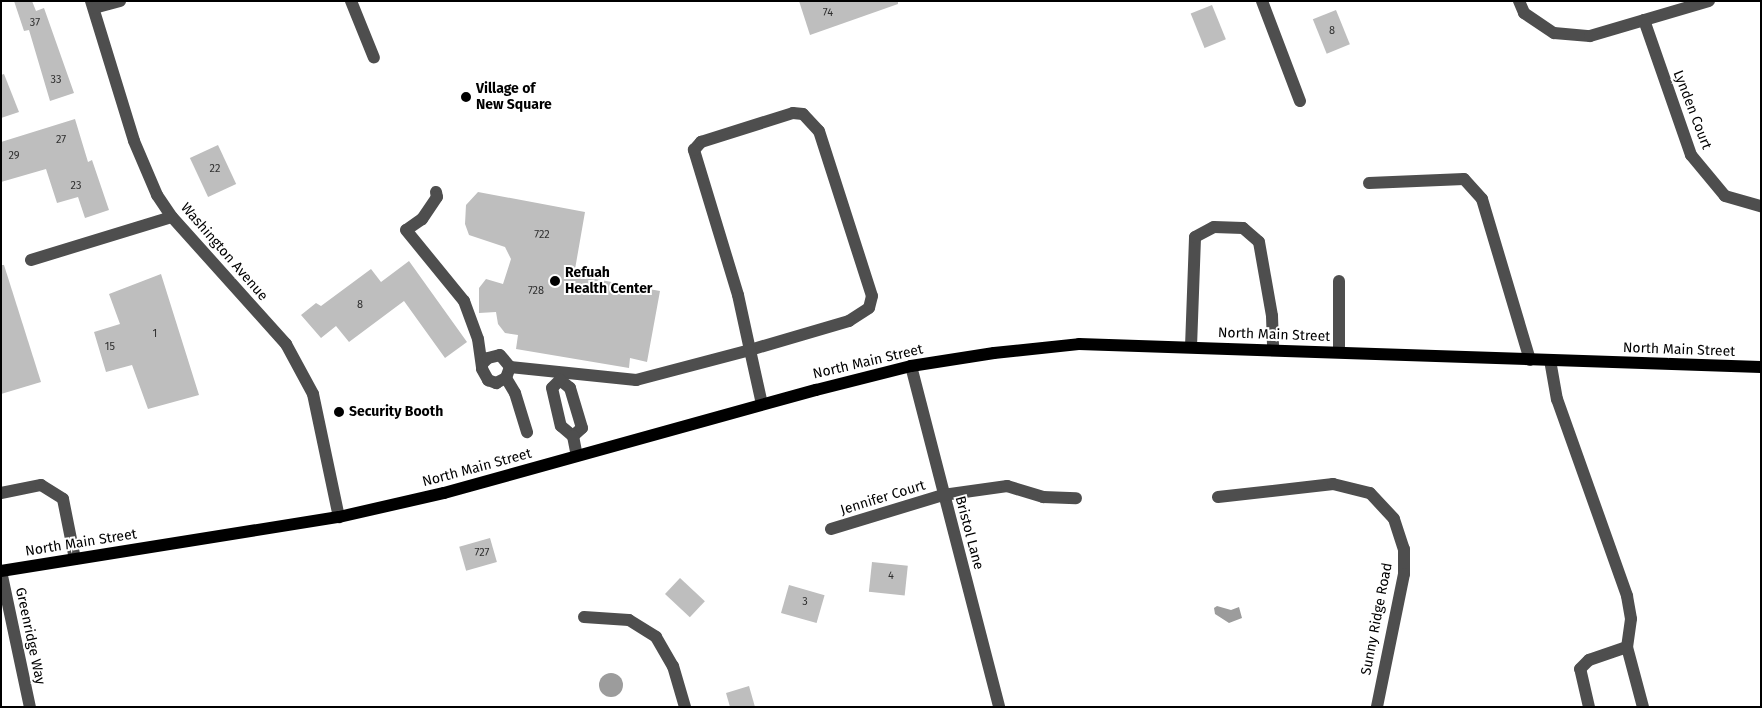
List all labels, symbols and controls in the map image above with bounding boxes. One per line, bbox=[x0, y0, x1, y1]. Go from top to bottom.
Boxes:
house number: 74 bbox=[823, 6, 833, 20]
house number: 37 bbox=[30, 16, 40, 30]
house number: 8 bbox=[1329, 24, 1335, 38]
street label: Lynden Court bbox=[1669, 68, 1715, 152]
house number: 33 bbox=[51, 73, 61, 87]
place label: Village of New Square bbox=[476, 81, 552, 114]
marker: Village of New Square bbox=[460, 91, 472, 103]
house number: 27 bbox=[56, 133, 66, 147]
house number: 29 bbox=[8, 149, 20, 163]
house number: 22 bbox=[210, 162, 220, 176]
house number: 23 bbox=[71, 179, 81, 193]
street label: Washington Avenue bbox=[177, 200, 271, 304]
house number: 722 bbox=[534, 228, 550, 242]
place label: Refuah Health Center bbox=[565, 265, 652, 298]
marker: Refuah Health Center bbox=[549, 275, 561, 287]
house number: 728 bbox=[528, 284, 544, 298]
house number: 8 bbox=[357, 298, 363, 312]
street label: North Main Street bbox=[1218, 325, 1330, 345]
house number: 1 bbox=[153, 327, 157, 341]
house number: 15 bbox=[105, 340, 115, 354]
street label: North Main Street bbox=[1623, 340, 1735, 360]
street label: North Main Street bbox=[811, 341, 925, 383]
place label: Security Booth bbox=[349, 404, 443, 420]
marker: Security Booth bbox=[333, 406, 345, 418]
street label: North Main Street bbox=[421, 445, 533, 491]
street label: Jennifer Court bbox=[839, 477, 927, 519]
street label: Bristol Lane bbox=[951, 494, 987, 572]
street label: North Main Street bbox=[24, 526, 138, 560]
house number: 727 bbox=[475, 546, 489, 560]
street label: Sunny Ridge Road bbox=[1358, 561, 1396, 677]
house number: 4 bbox=[888, 569, 894, 583]
street label: Greenridge Way bbox=[12, 586, 48, 686]
house number: 3 bbox=[802, 595, 808, 609]

